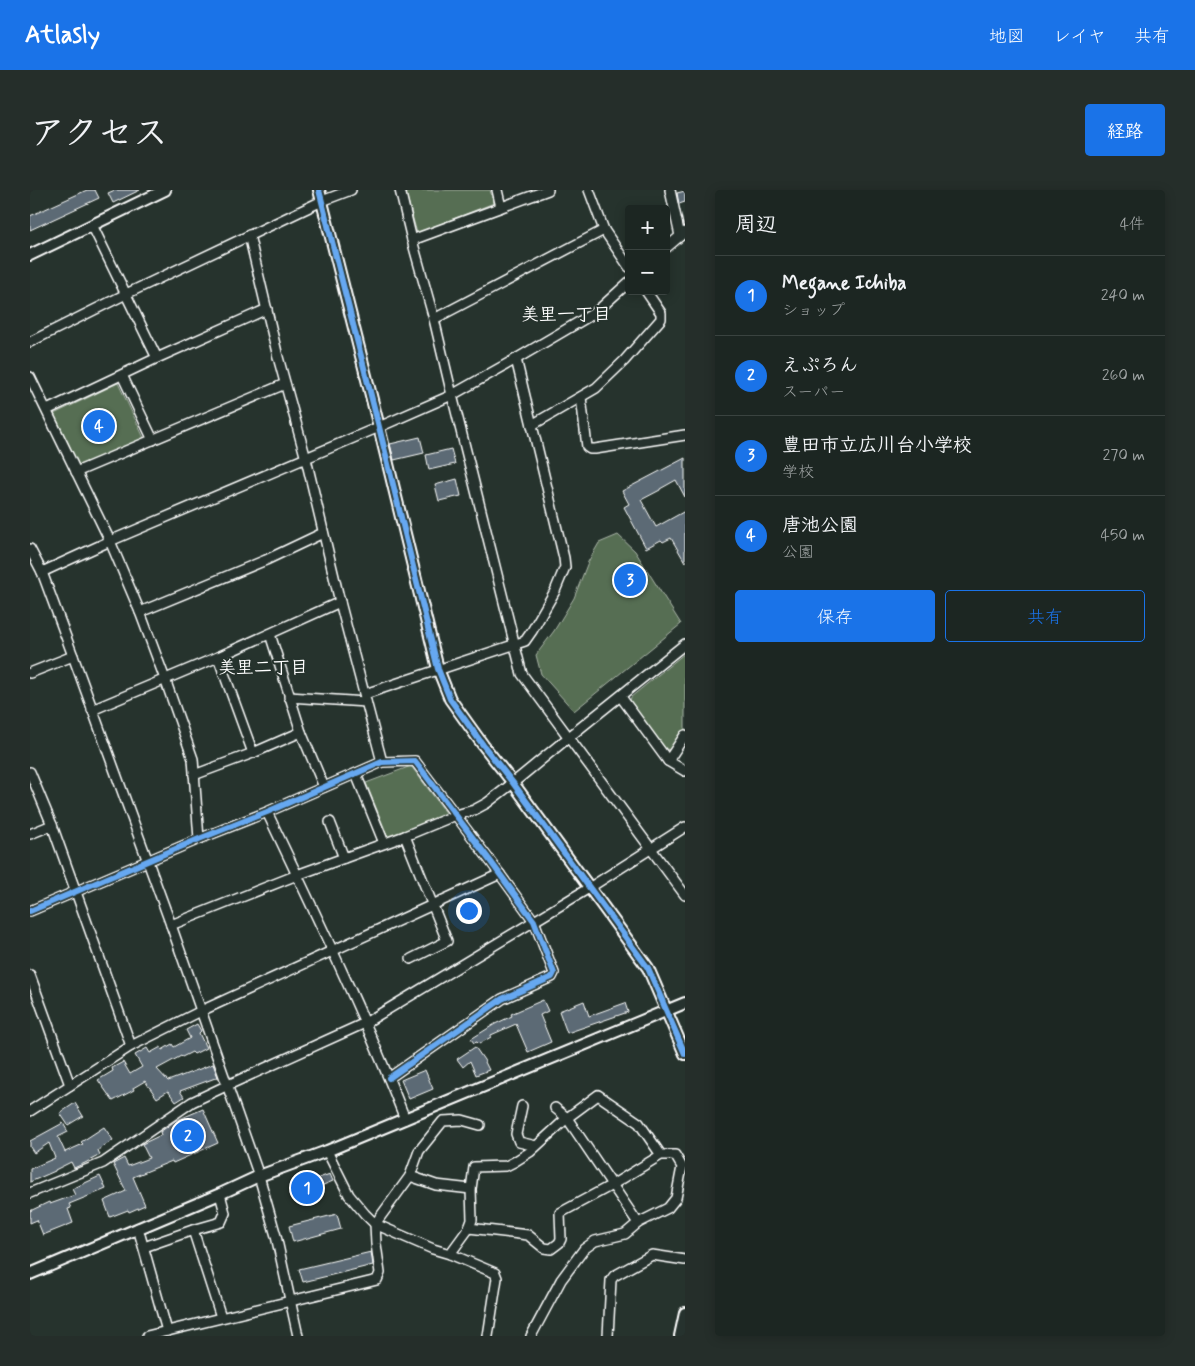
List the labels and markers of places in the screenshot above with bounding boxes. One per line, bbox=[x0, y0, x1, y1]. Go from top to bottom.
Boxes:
pin: 4 bbox=[83, 407, 115, 445]
pin: 3 bbox=[614, 561, 646, 599]
pin: 2 bbox=[172, 1117, 204, 1155]
pin: 1 bbox=[291, 1169, 323, 1207]

